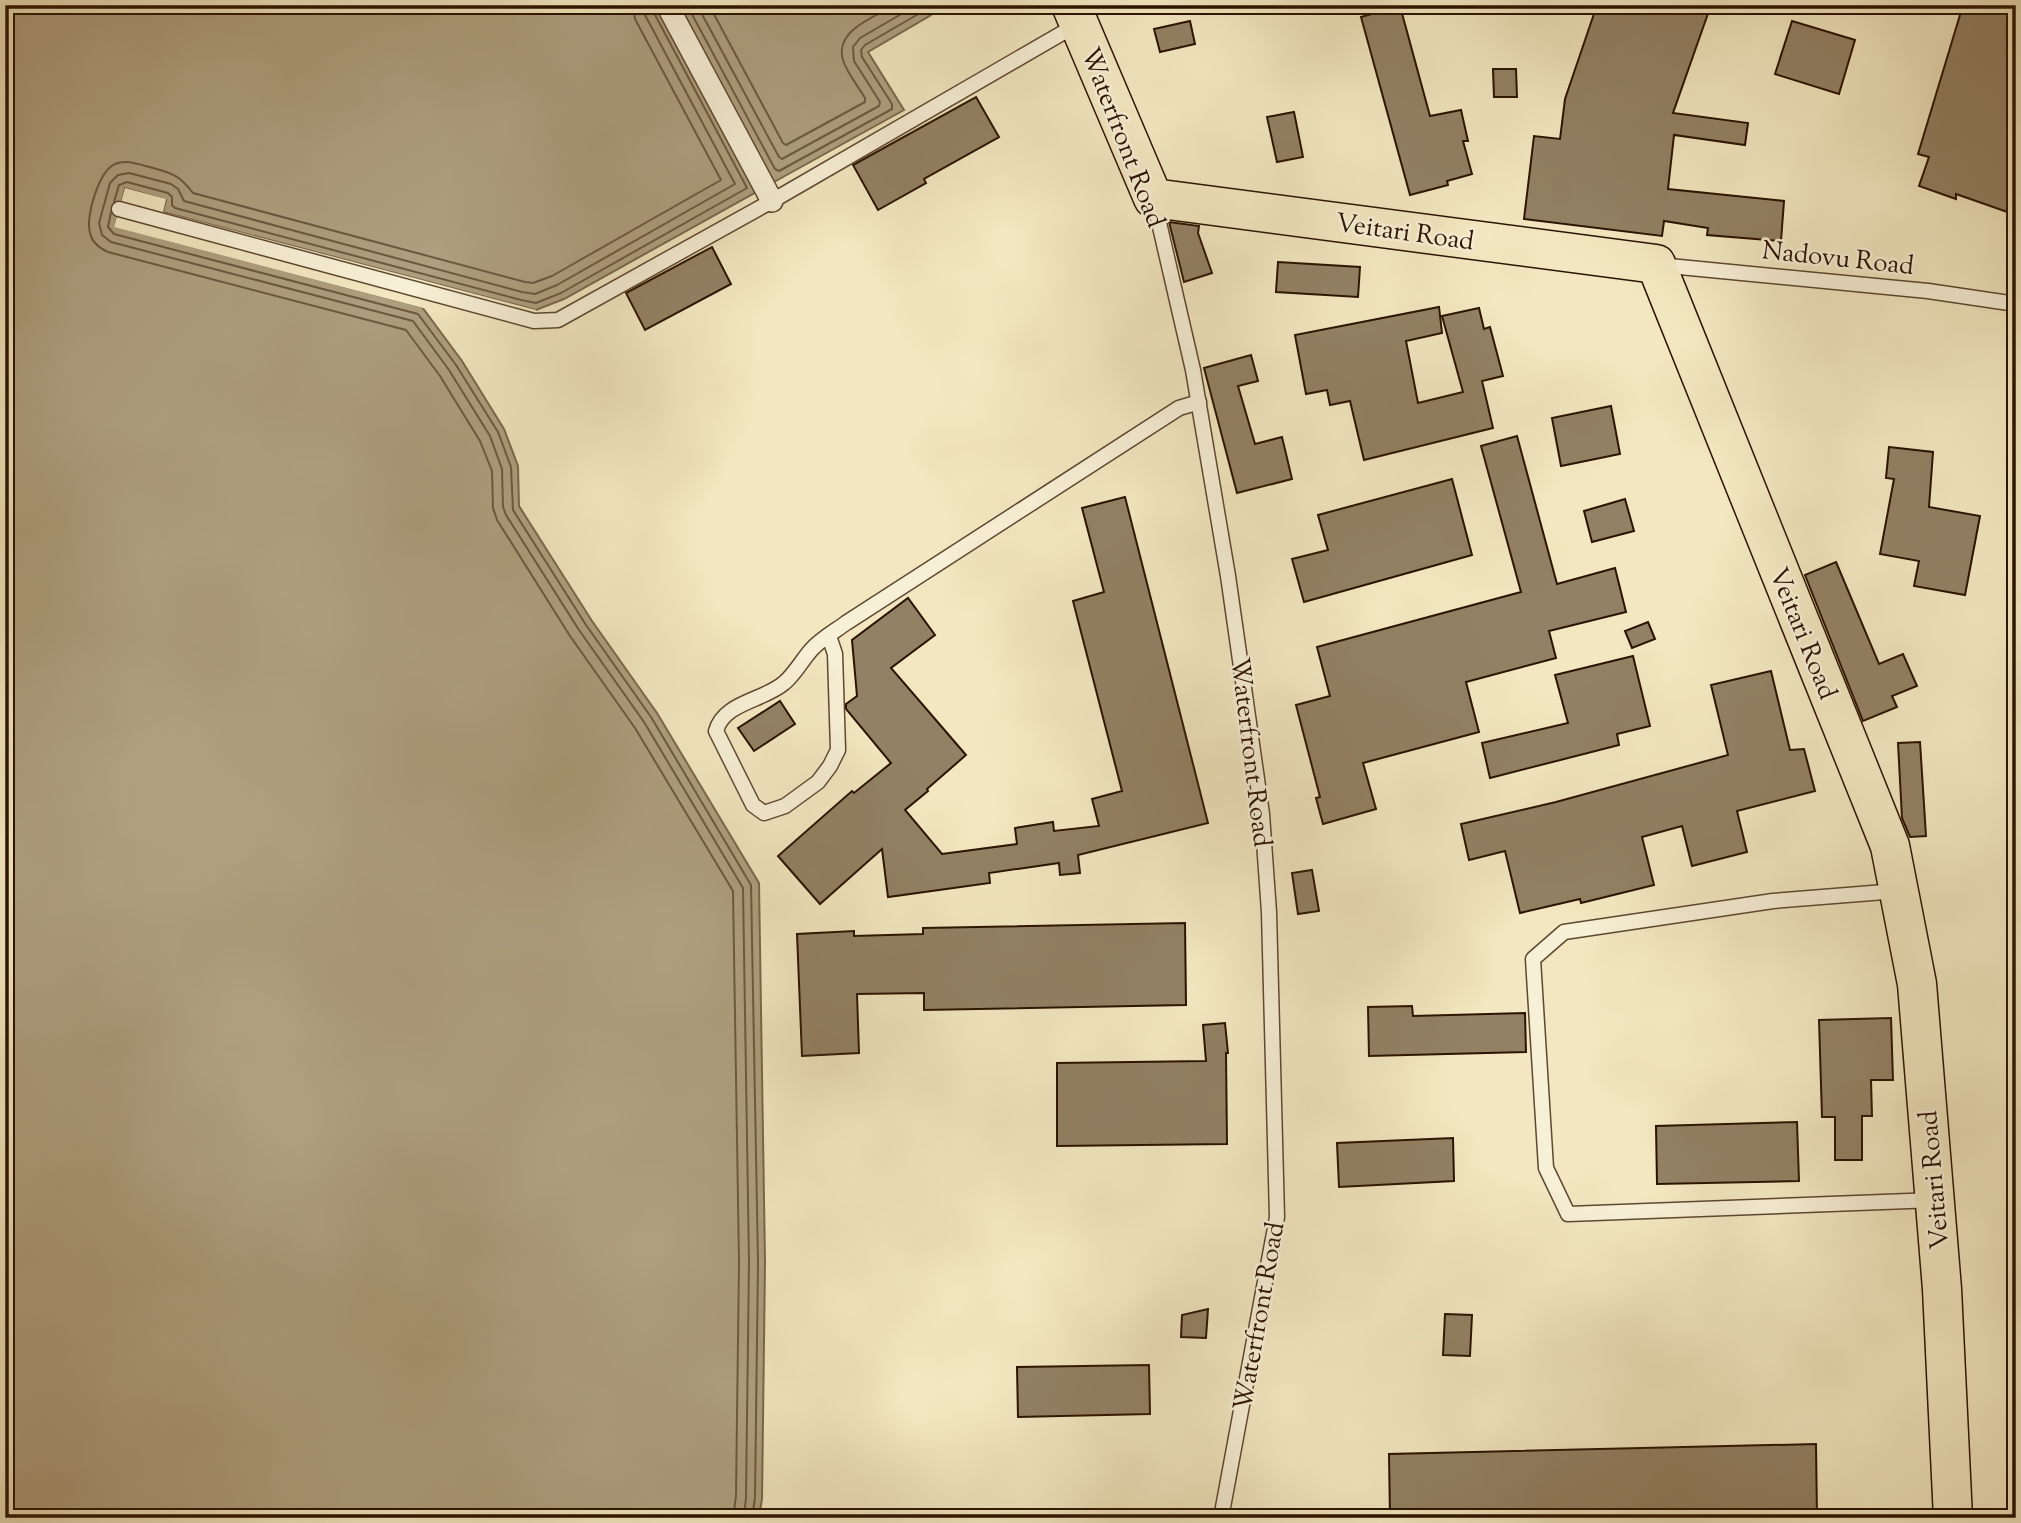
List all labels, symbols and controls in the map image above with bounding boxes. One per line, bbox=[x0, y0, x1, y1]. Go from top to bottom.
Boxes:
street label: Waterfront Road bbox=[1070, 42, 1173, 234]
street label: Veitari Road bbox=[1333, 205, 1477, 262]
street label: Nadovu Road bbox=[1760, 233, 1916, 286]
street label: Veitari Road bbox=[1758, 562, 1845, 706]
street label: Waterfront Road bbox=[1220, 655, 1280, 850]
street label: Veitari Road bbox=[1911, 1108, 1960, 1251]
street label: Waterfront Road bbox=[1226, 1219, 1295, 1414]

